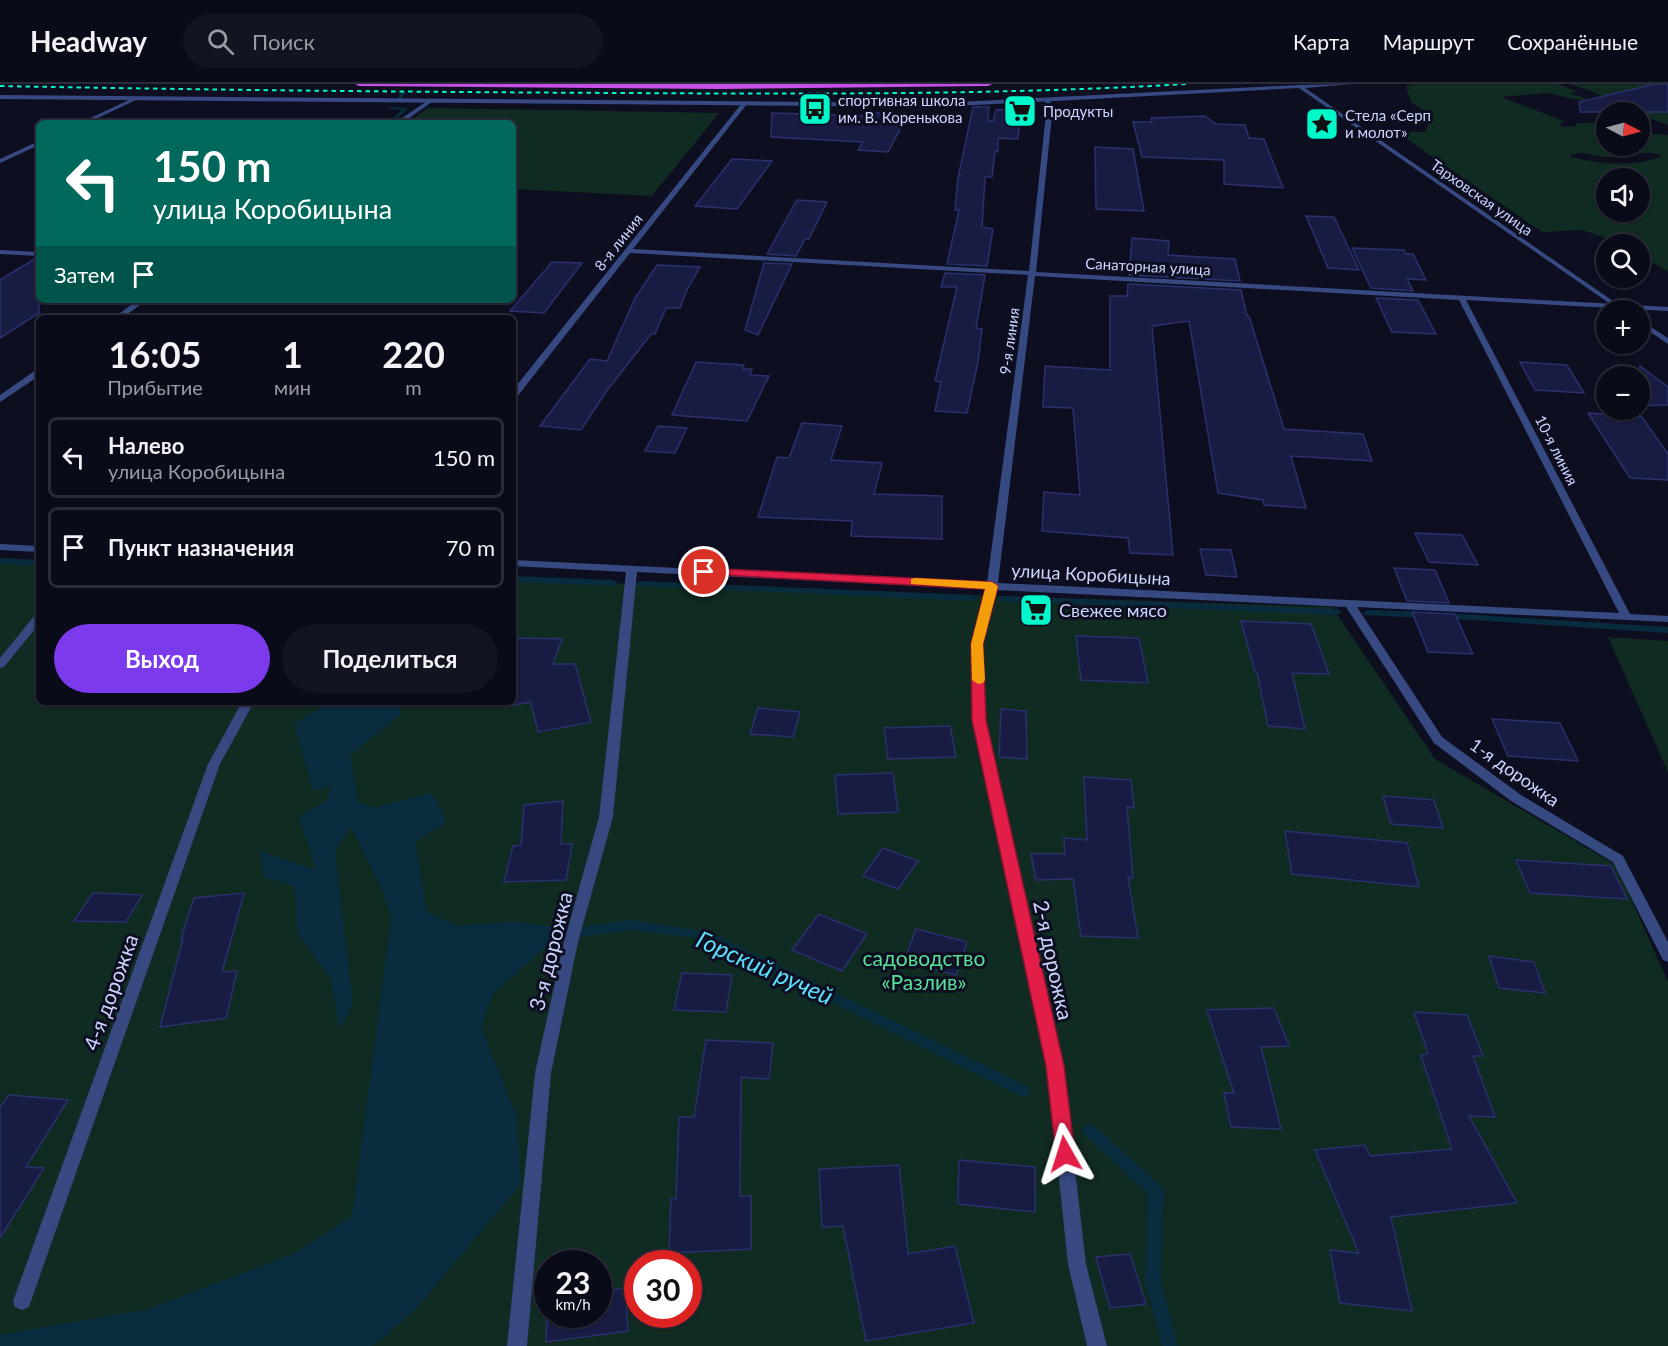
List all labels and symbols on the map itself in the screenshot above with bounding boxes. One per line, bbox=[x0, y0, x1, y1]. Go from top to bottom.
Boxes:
bus stop icon: спортивная школа им. В. Коренькова bbox=[797, 91, 833, 127]
place label: спортивная школа им. В. Коренькова bbox=[838, 91, 965, 126]
supermarket icon: Продукты bbox=[1002, 93, 1038, 129]
place label: Продукты bbox=[1043, 102, 1113, 120]
north arrow bbox=[1596, 102, 1650, 156]
place icon: Стела «Серп и молот» bbox=[1304, 106, 1340, 142]
place label: Стела «Серп и молот» bbox=[1345, 106, 1431, 141]
street label: Тарховская улица bbox=[1428, 155, 1536, 239]
street label: 8-я линия bbox=[590, 210, 646, 274]
street label: Санаторная улица bbox=[1085, 254, 1211, 278]
street label: 9-я линия bbox=[995, 306, 1023, 376]
street label: 10-я линия bbox=[1532, 412, 1582, 488]
pin bbox=[678, 546, 729, 597]
street label: улица Коробицына bbox=[1011, 559, 1171, 589]
supermarket icon: Свежее мясо bbox=[1018, 592, 1054, 628]
place label: Свежее мясо bbox=[1059, 599, 1167, 621]
street label: 1-я дорожка bbox=[1466, 733, 1564, 811]
street label: 3-я дорожка bbox=[523, 889, 577, 1013]
street label: 2-я дорожка bbox=[1029, 898, 1079, 1022]
water label: Горский ручей bbox=[692, 924, 838, 1010]
street label: 4-я дорожка bbox=[77, 931, 143, 1053]
park label: садоводство «Разлив» bbox=[863, 945, 986, 994]
position arrow bbox=[1033, 1122, 1097, 1186]
speed limit sign: 30 bbox=[624, 1250, 702, 1328]

